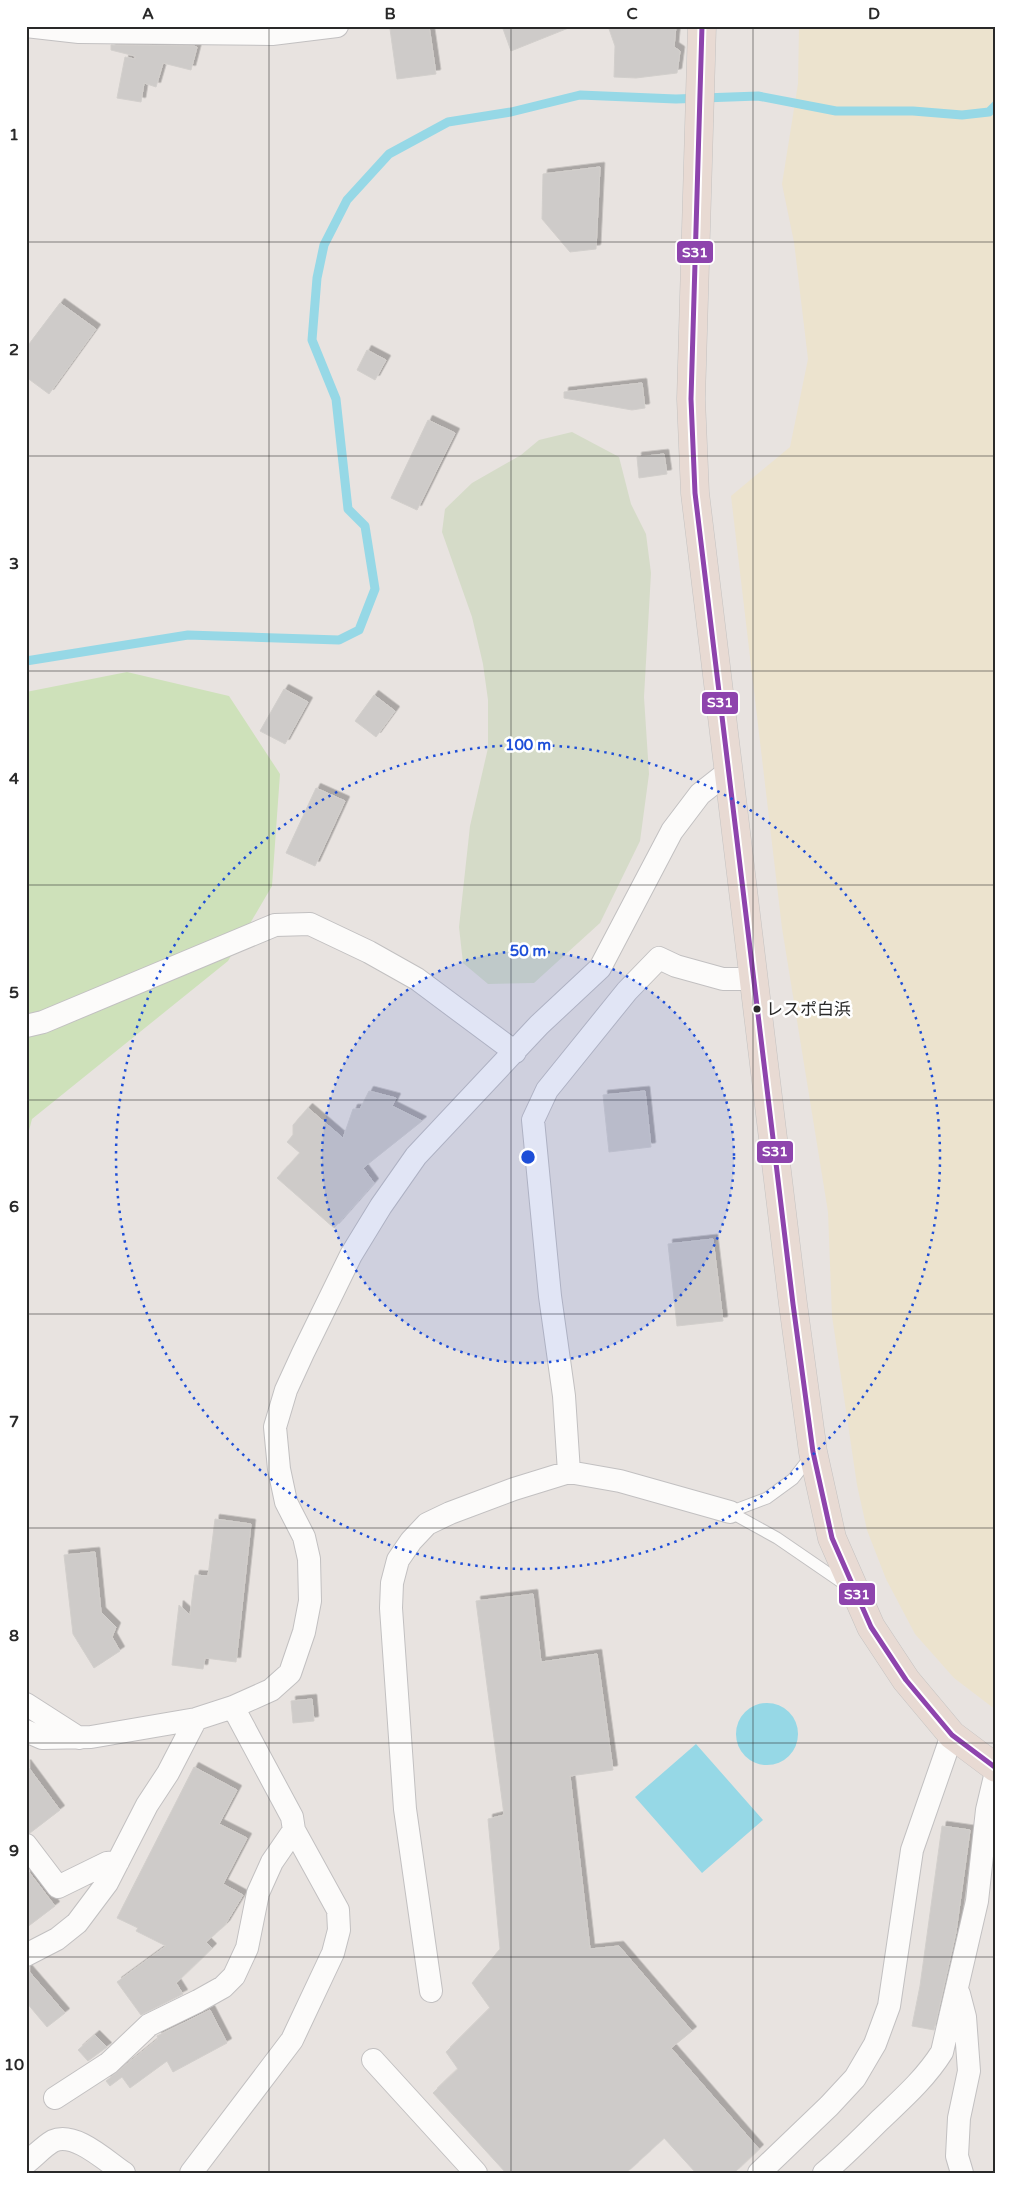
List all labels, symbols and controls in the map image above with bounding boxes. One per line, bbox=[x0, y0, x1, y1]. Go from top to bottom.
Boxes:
text: A bbox=[142, 4, 154, 24]
text: B bbox=[384, 4, 396, 24]
text: C bbox=[626, 4, 638, 24]
text: D bbox=[868, 4, 880, 24]
text: 1 bbox=[9, 125, 19, 145]
line badge: S31 bbox=[676, 240, 714, 264]
text: S31 bbox=[682, 244, 708, 261]
text: 2 bbox=[9, 340, 19, 360]
text: 3 bbox=[9, 554, 19, 574]
line badge: S31 bbox=[701, 691, 739, 715]
text: S31 bbox=[707, 694, 733, 711]
text: 100 m bbox=[505, 736, 551, 754]
text: 4 bbox=[9, 769, 19, 789]
text: 50 m bbox=[510, 942, 546, 960]
text: 5 bbox=[9, 983, 19, 1003]
place label: レスポ白浜 bbox=[766, 999, 851, 1020]
marker: レスポ白浜 bbox=[752, 1004, 762, 1014]
line badge: S31 bbox=[756, 1140, 794, 1164]
text: S31 bbox=[762, 1143, 788, 1160]
centre of rings bbox=[519, 1148, 537, 1166]
text: 6 bbox=[9, 1197, 19, 1217]
text: 7 bbox=[9, 1412, 19, 1432]
line badge: S31 bbox=[838, 1582, 876, 1606]
text: S31 bbox=[844, 1586, 870, 1603]
text: 8 bbox=[9, 1626, 19, 1646]
text: 9 bbox=[9, 1841, 19, 1861]
text: 10 bbox=[4, 2055, 24, 2075]

